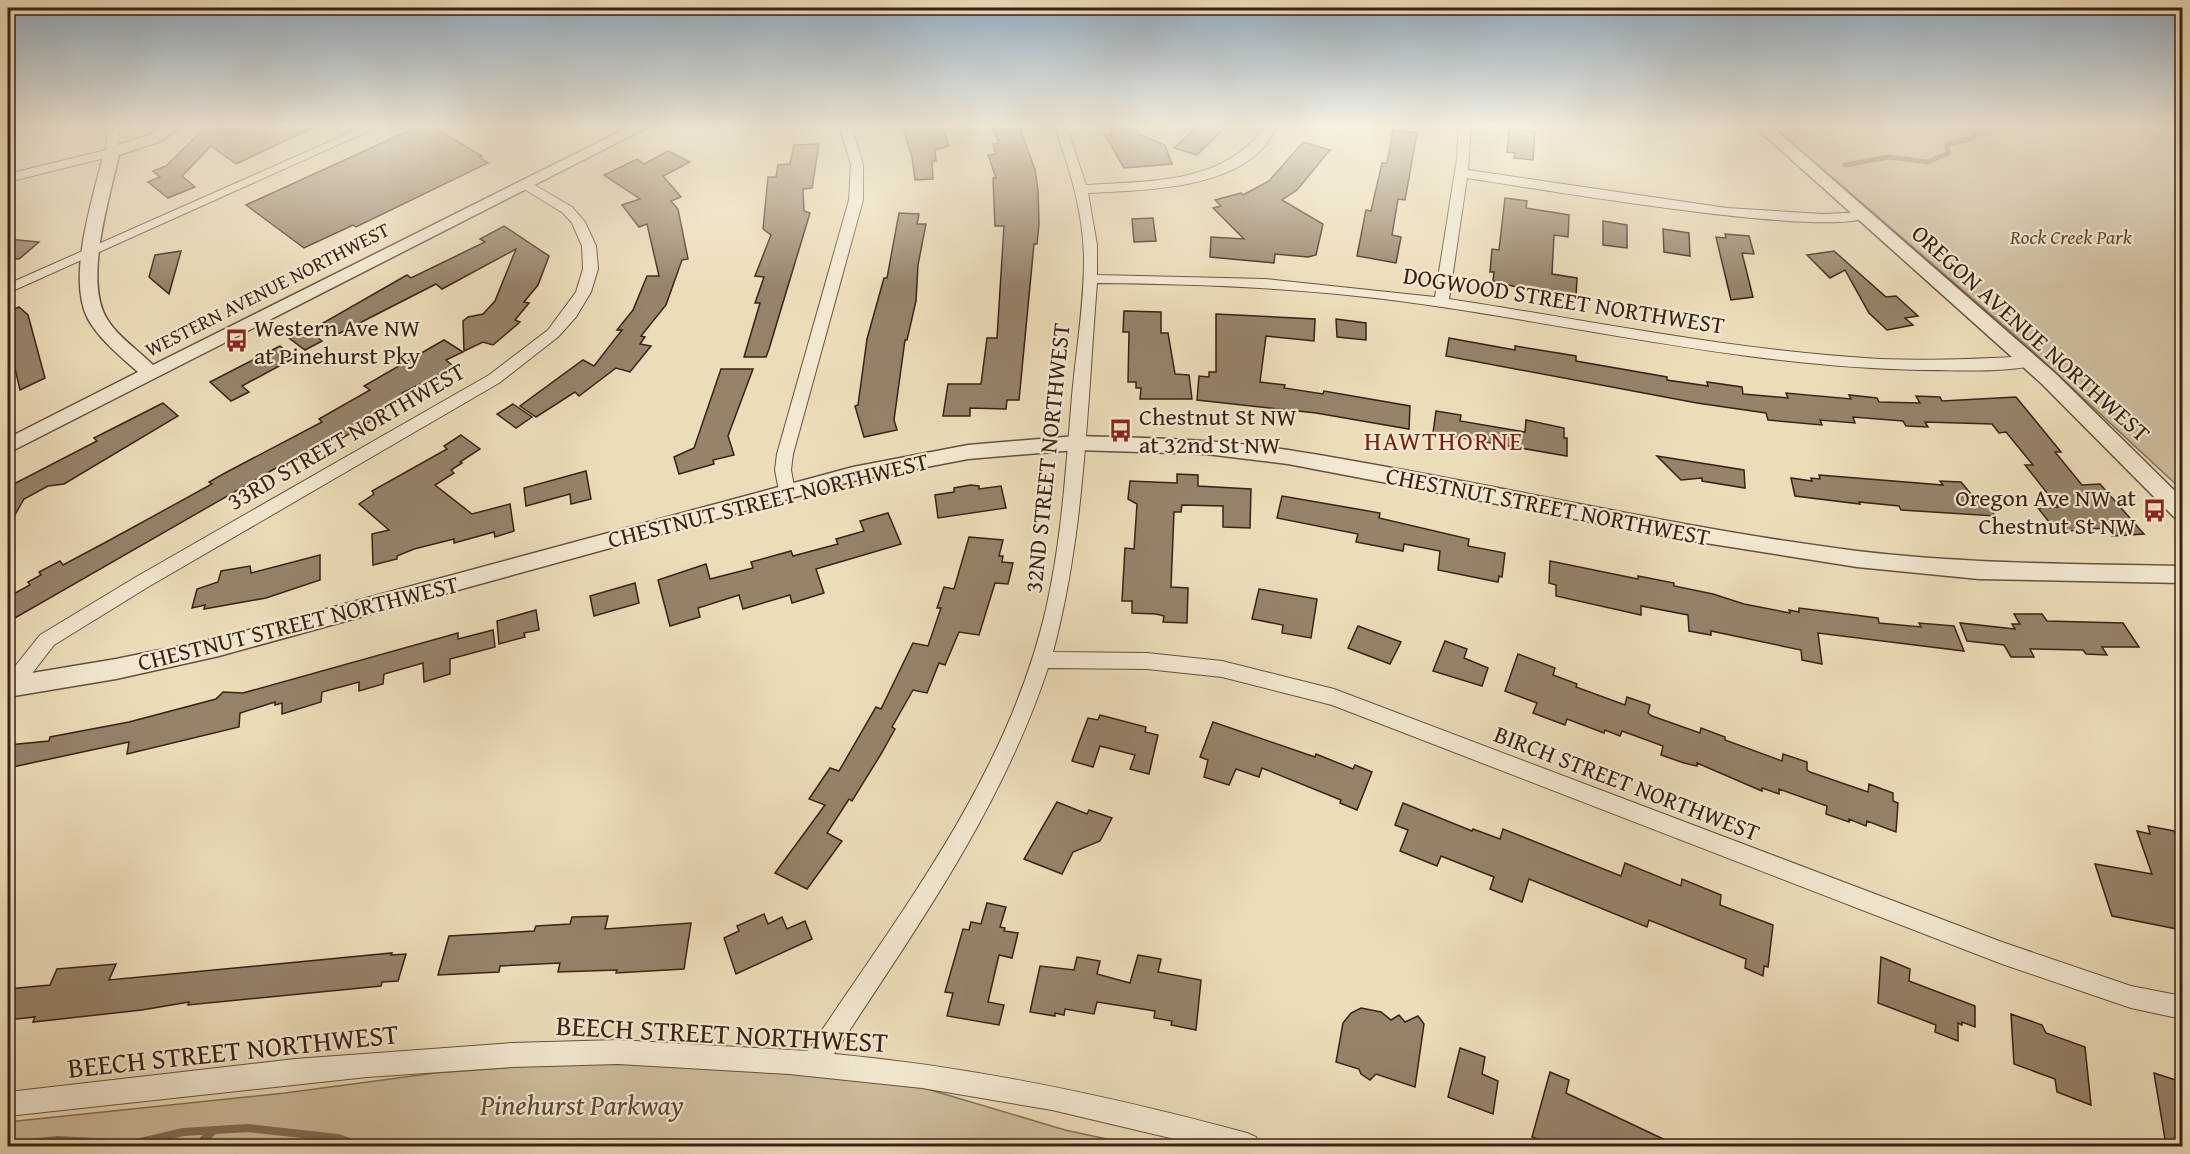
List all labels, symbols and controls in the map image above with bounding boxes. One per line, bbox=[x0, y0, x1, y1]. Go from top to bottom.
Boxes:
street label: WESTERN AVENUE NORTHWEST bbox=[140, 215, 394, 363]
street label: OREGON AVENUE NORTHWEST bbox=[1904, 216, 2158, 450]
park label: Rock Creek Park bbox=[2009, 222, 2133, 251]
street label: DOGWOOD STREET NORTHWEST bbox=[1401, 257, 1727, 343]
place label: Western Ave NW at Pinehurst Pky bbox=[254, 310, 421, 373]
street label: 32ND STREET NORTHWEST bbox=[1015, 321, 1079, 595]
bus stop icon: Western Ave NW at Pinehurst Pky bbox=[223, 328, 249, 354]
street label: 33RD STREET NORTHWEST bbox=[221, 353, 471, 519]
place label: Chestnut St NW at 32nd St NW bbox=[1139, 399, 1297, 462]
bus stop icon: Chestnut St NW at 32nd St NW bbox=[1108, 417, 1134, 443]
district label: HAWTHORNE bbox=[1364, 421, 1524, 460]
street label: CHESTNUT STREET NORTHWEST bbox=[604, 443, 932, 557]
street label: CHESTNUT STREET NORTHWEST bbox=[1383, 457, 1713, 555]
place label: Oregon Ave NW at Chestnut St NW bbox=[1955, 480, 2137, 543]
bus stop icon: Oregon Ave NW at Chestnut St NW bbox=[2141, 498, 2167, 524]
street label: CHESTNUT STREET NORTHWEST bbox=[134, 566, 462, 680]
street label: BIRCH STREET NORTHWEST bbox=[1489, 716, 1765, 850]
street label: BEECH STREET NORTHWEST bbox=[555, 1004, 889, 1062]
street label: BEECH STREET NORTHWEST bbox=[66, 1012, 401, 1088]
park label: Pinehurst Parkway bbox=[479, 1084, 684, 1125]

